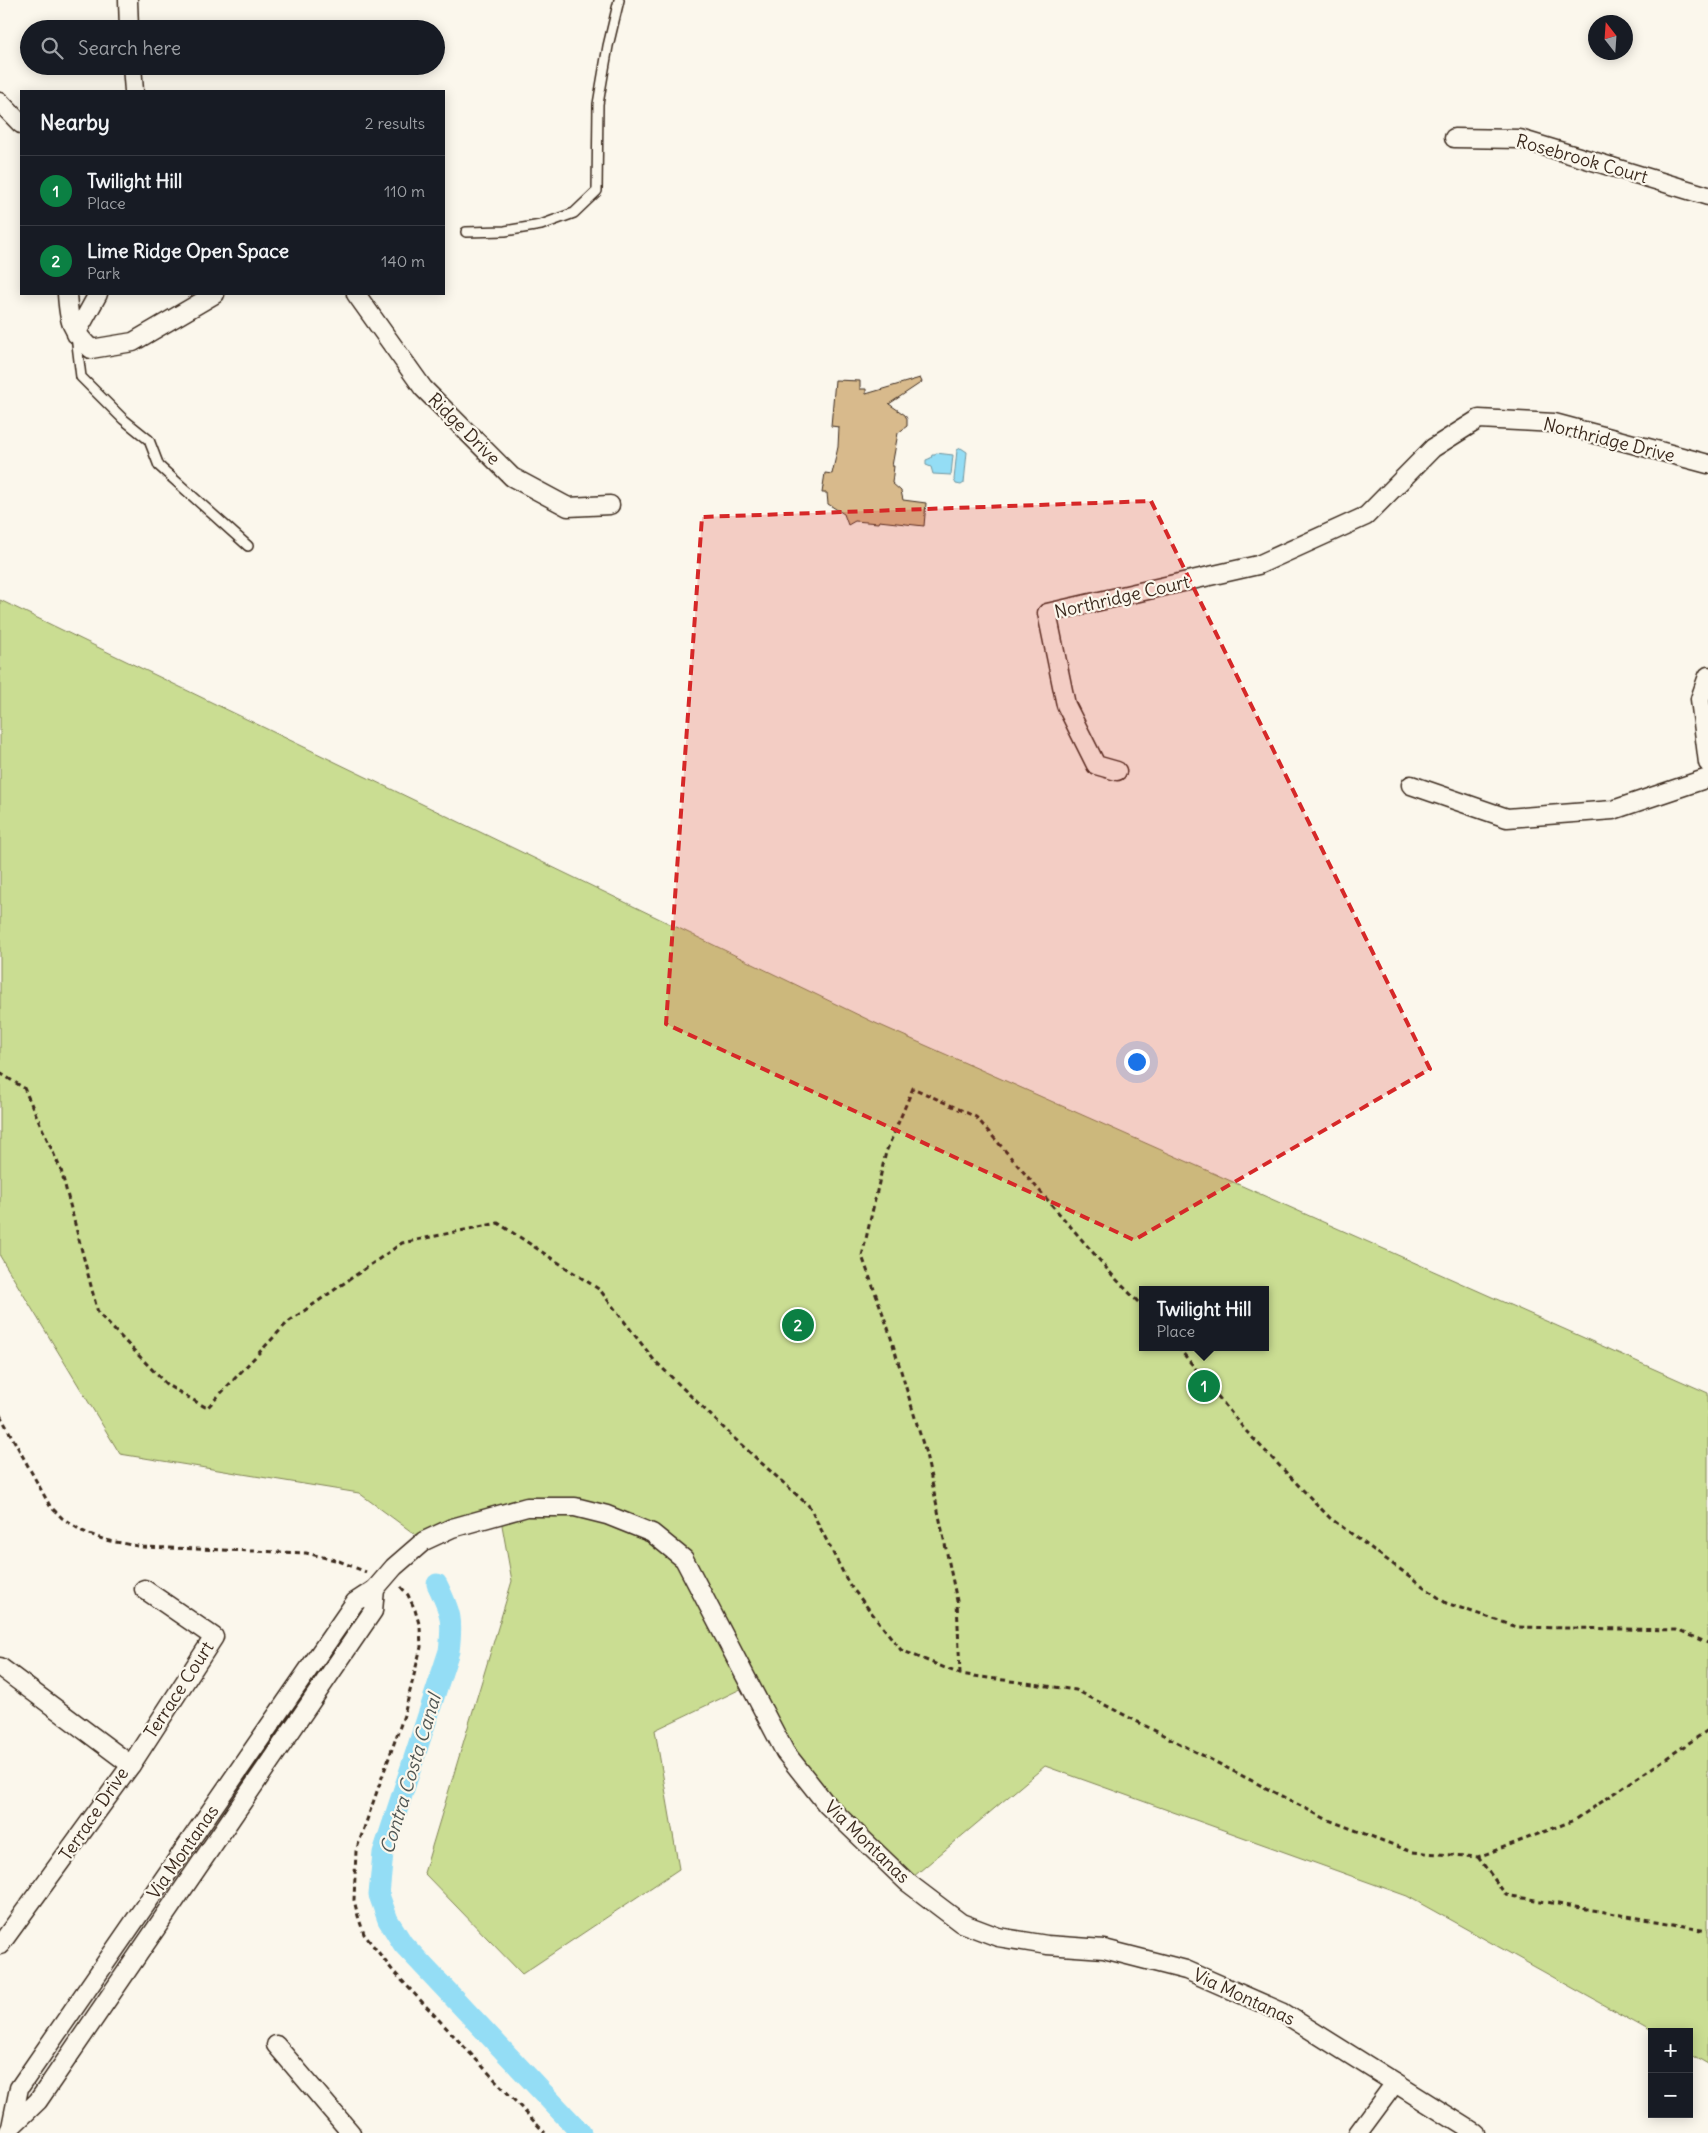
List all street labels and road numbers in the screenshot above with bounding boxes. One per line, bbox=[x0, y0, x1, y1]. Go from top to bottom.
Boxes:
street label: Rosebrook Court bbox=[1514, 129, 1651, 188]
street label: Ridge Drive bbox=[423, 388, 505, 470]
street label: Northridge Drive bbox=[1541, 412, 1677, 467]
street label: Northridge Court bbox=[1052, 570, 1192, 623]
street label: Terrace Court bbox=[139, 1637, 218, 1743]
street label: Terrace Drive bbox=[54, 1763, 133, 1865]
street label: Via Montanas bbox=[820, 1795, 915, 1888]
street label: Via Montanas bbox=[142, 1800, 224, 1903]
street label: Via Montanas bbox=[1190, 1963, 1299, 2030]

